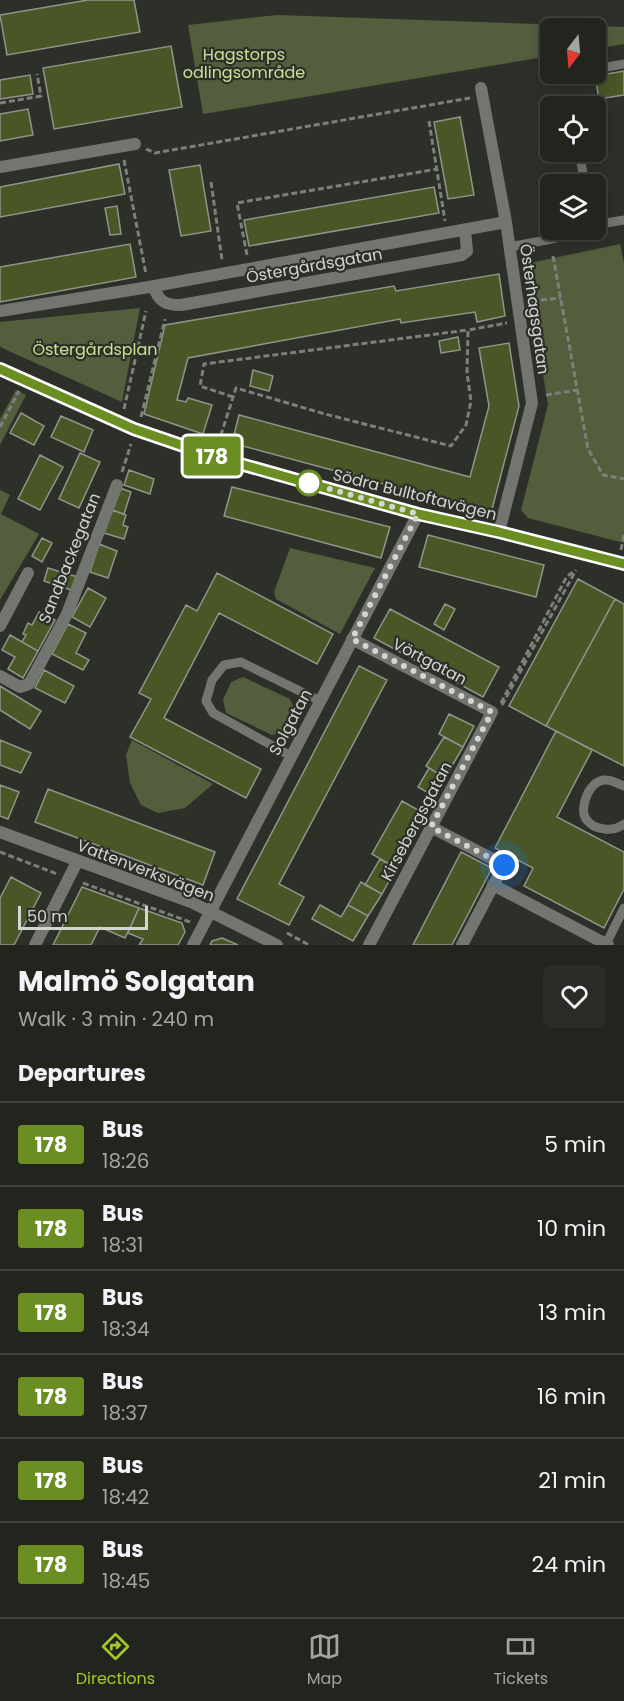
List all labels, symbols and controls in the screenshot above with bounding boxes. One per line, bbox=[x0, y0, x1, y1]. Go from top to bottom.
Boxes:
north arrow bbox=[540, 18, 606, 84]
map controls bbox=[540, 18, 606, 240]
park label: Hagstorps odlingsområde bbox=[183, 43, 305, 84]
button: locate bbox=[540, 96, 606, 162]
button: layers bbox=[540, 174, 606, 240]
street label: Östergårdsgatan bbox=[244, 242, 384, 289]
street label: Österhagsgatan bbox=[514, 242, 555, 376]
park label: Östergårdsplan bbox=[32, 338, 158, 361]
line badge: 178 bbox=[178, 436, 246, 476]
text: 178 bbox=[196, 442, 228, 471]
street label: Södra Bulltoftavägen bbox=[331, 463, 499, 526]
unlabelled marker bbox=[296, 470, 322, 496]
street label: Sandbackegatan bbox=[33, 489, 106, 627]
street label: Vörtgatan bbox=[388, 632, 471, 691]
street label: Solgatan bbox=[263, 685, 318, 759]
street label: Kirsebergsgatan bbox=[375, 757, 458, 885]
street label: Vattenverksvägen bbox=[74, 834, 218, 907]
your location bbox=[489, 850, 519, 880]
scale bar bbox=[18, 903, 148, 930]
text: 50 m bbox=[27, 905, 68, 928]
text: Malmö Solgatan bbox=[18, 962, 255, 1001]
button: heart bbox=[543, 965, 606, 1028]
text: Walk · 3 min · 240 m bbox=[18, 1005, 214, 1033]
text: Departures bbox=[18, 1058, 146, 1089]
text: Bus bbox=[102, 1114, 144, 1145]
text: 5 min bbox=[544, 1129, 606, 1160]
text: 178 bbox=[35, 1130, 67, 1159]
text: 18:26 bbox=[102, 1147, 149, 1175]
text: Bus bbox=[102, 1198, 144, 1229]
text: 10 min bbox=[537, 1213, 606, 1244]
text: 178 bbox=[35, 1214, 67, 1243]
text: 18:31 bbox=[102, 1231, 143, 1259]
text: Bus bbox=[102, 1282, 144, 1313]
text: 13 min bbox=[538, 1297, 606, 1328]
text: 178 bbox=[35, 1298, 67, 1327]
text: 18:34 bbox=[102, 1315, 150, 1343]
text: Bus bbox=[102, 1366, 144, 1397]
text: 16 min bbox=[537, 1381, 606, 1412]
text: 178 bbox=[35, 1382, 67, 1411]
text: 18:37 bbox=[102, 1399, 148, 1427]
text: Bus bbox=[102, 1450, 144, 1481]
text: 21 min bbox=[538, 1465, 606, 1496]
text: 178 bbox=[35, 1466, 67, 1495]
text: 18:42 bbox=[102, 1483, 149, 1511]
text: Bus bbox=[102, 1534, 144, 1565]
text: 24 min bbox=[531, 1549, 606, 1580]
text: 178 bbox=[35, 1550, 67, 1579]
text: 18:45 bbox=[102, 1567, 150, 1595]
tab: Directions bbox=[76, 1630, 155, 1691]
tab: Map bbox=[307, 1630, 342, 1691]
tab: Tickets bbox=[494, 1630, 548, 1691]

